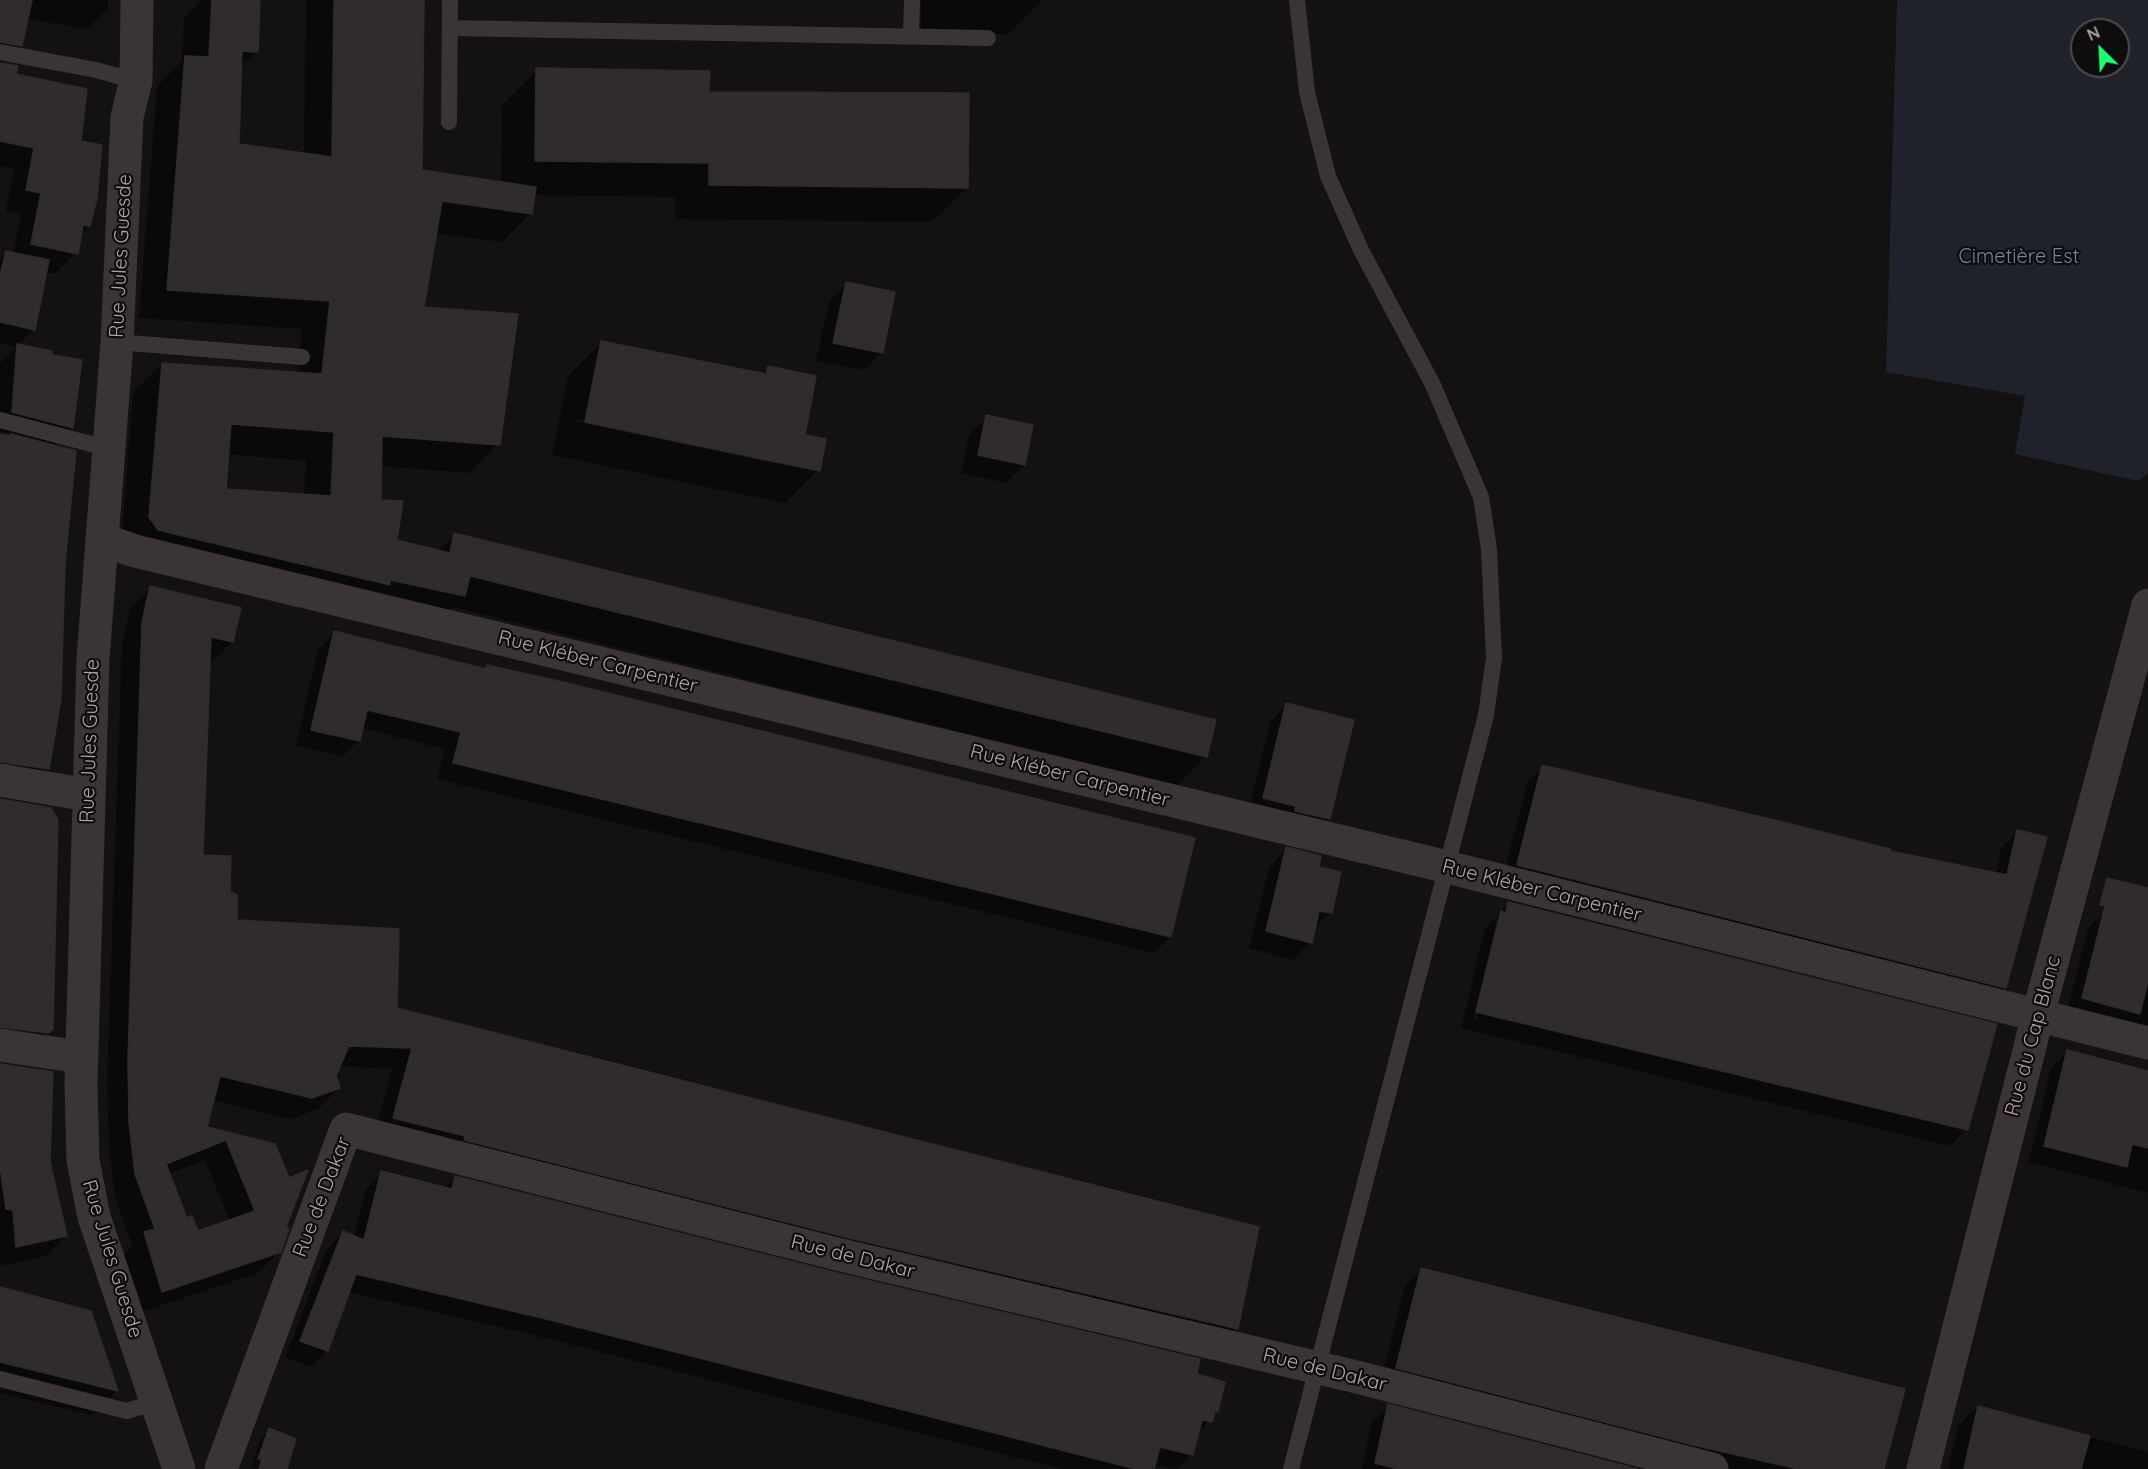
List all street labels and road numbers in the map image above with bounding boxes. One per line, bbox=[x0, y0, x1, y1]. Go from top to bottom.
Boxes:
street label: Rue Jules Guesde bbox=[105, 173, 137, 339]
street label: Rue Kléber Carpentier bbox=[496, 626, 700, 698]
street label: Rue Jules Guesde bbox=[75, 659, 105, 823]
street label: Rue Kléber Carpentier bbox=[968, 740, 1172, 812]
street label: Rue Kléber Carpentier bbox=[1440, 855, 1644, 927]
street label: Rue du Cap Blanc bbox=[2000, 953, 2066, 1119]
street label: Rue de Dakar bbox=[288, 1133, 356, 1261]
street label: Rue Jules Guesde bbox=[77, 1177, 147, 1341]
street label: Rue de Dakar bbox=[788, 1230, 918, 1284]
street label: Rue de Dakar bbox=[1260, 1343, 1390, 1397]

